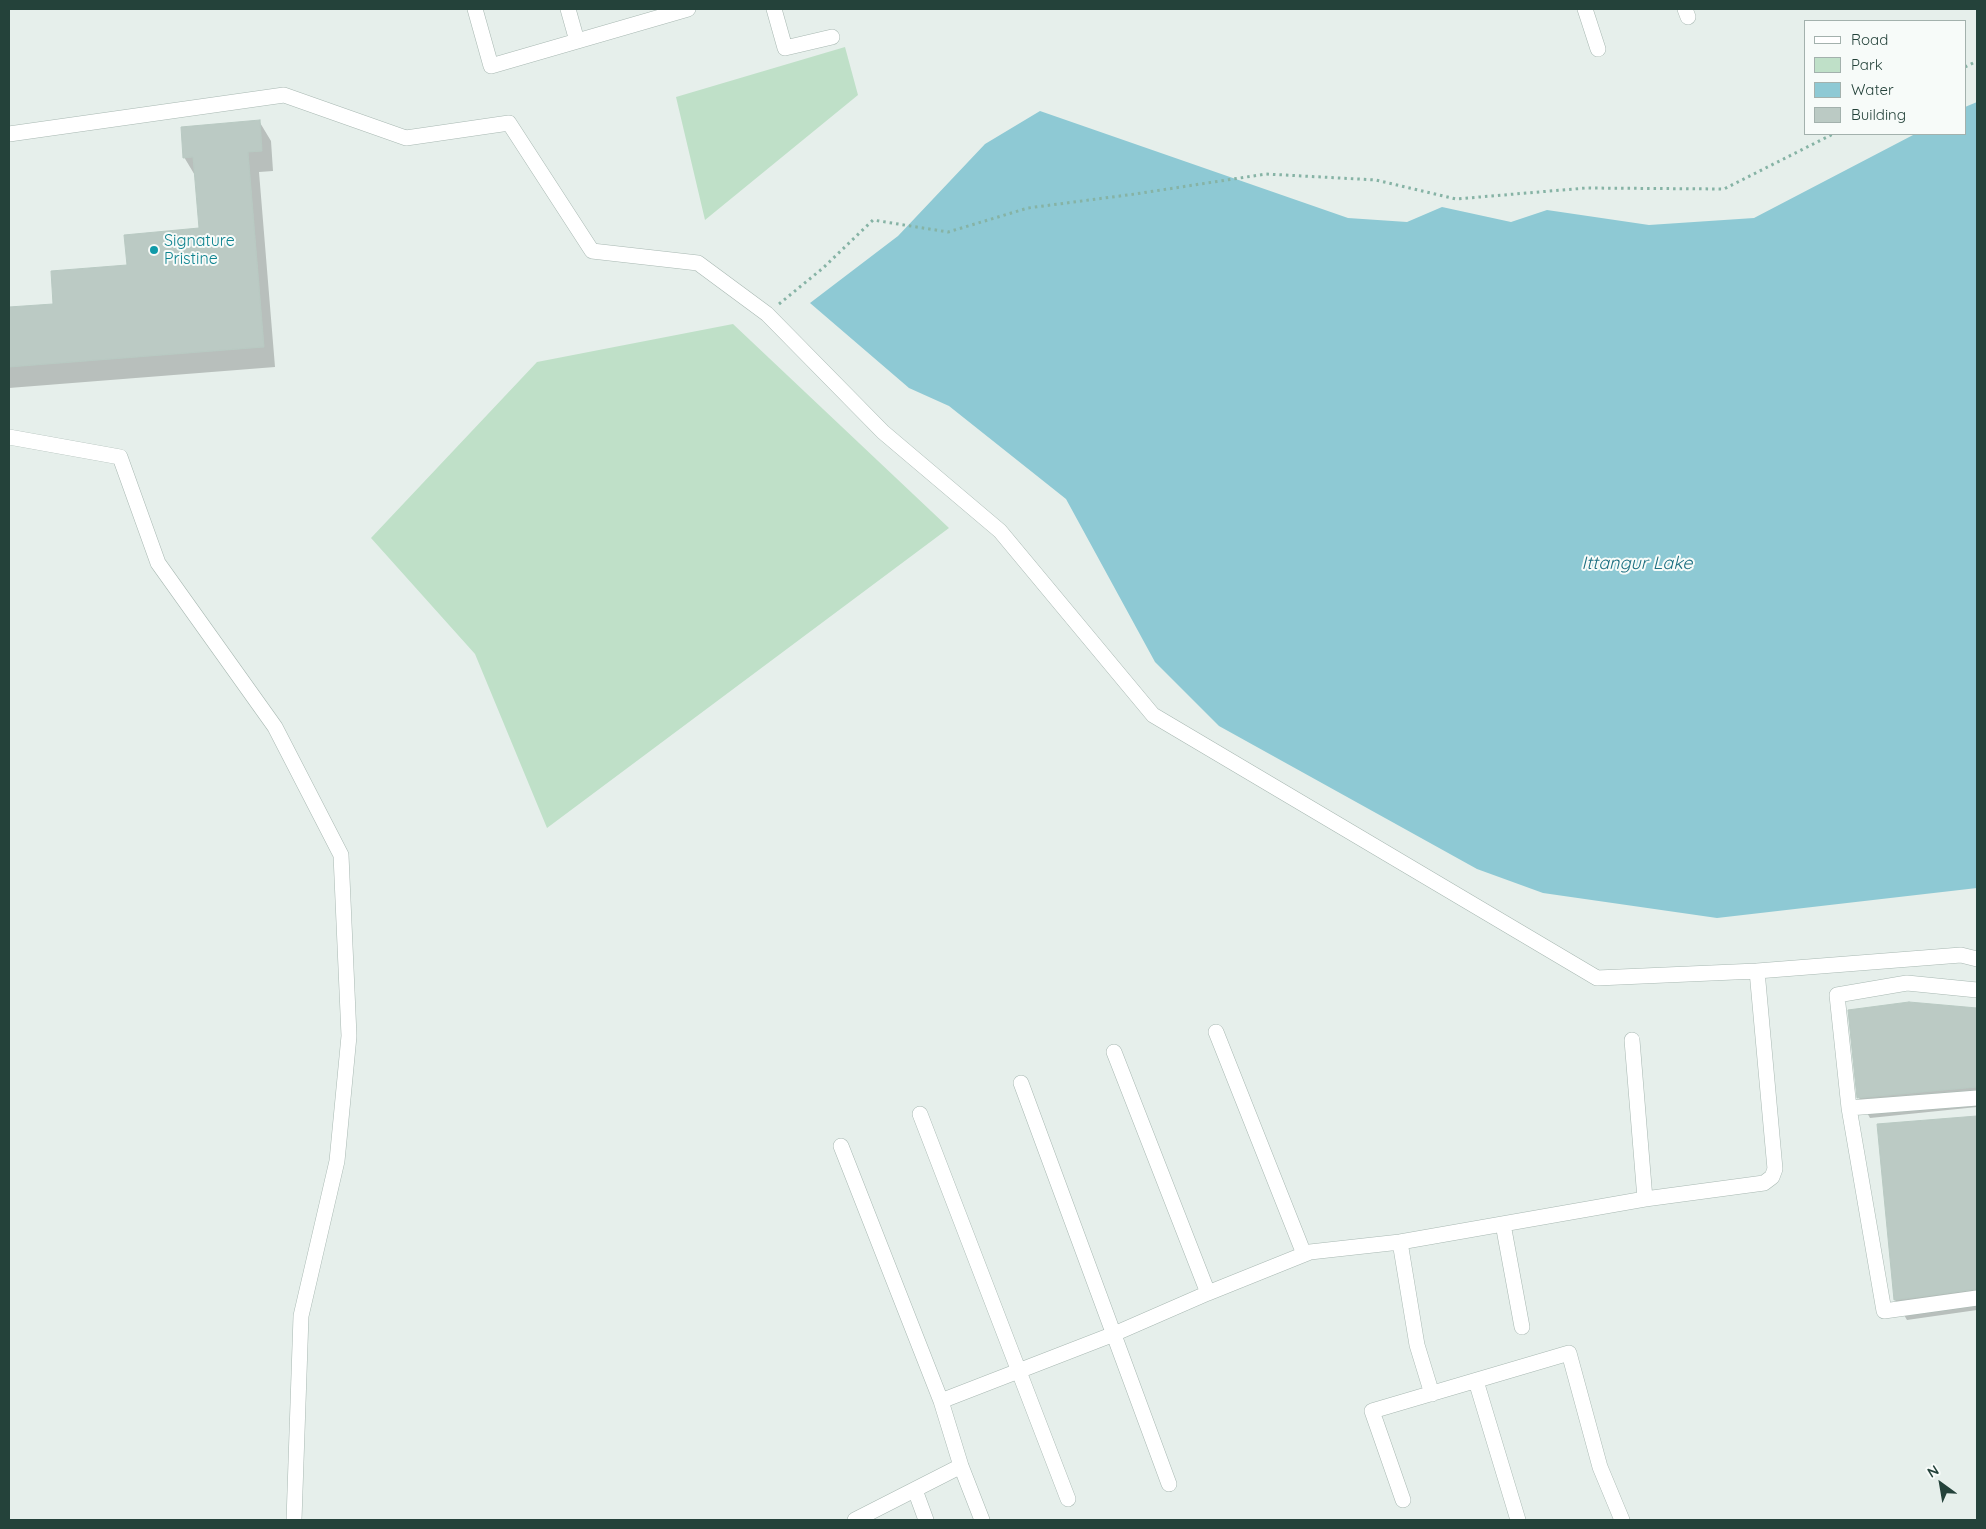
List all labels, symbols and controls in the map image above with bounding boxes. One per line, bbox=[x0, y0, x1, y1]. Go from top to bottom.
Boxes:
legend bbox=[1804, 20, 1966, 135]
text: Road bbox=[1851, 30, 1888, 49]
text: Park bbox=[1851, 55, 1883, 74]
text: Water bbox=[1851, 80, 1894, 99]
text: Building bbox=[1851, 105, 1906, 124]
place label: Signature Pristine bbox=[164, 231, 235, 269]
marker: Signature Pristine bbox=[148, 244, 160, 256]
water label: Ittangur Lake bbox=[1581, 553, 1693, 575]
north arrow bbox=[1916, 1459, 1966, 1509]
text: N bbox=[1924, 1461, 1942, 1482]

